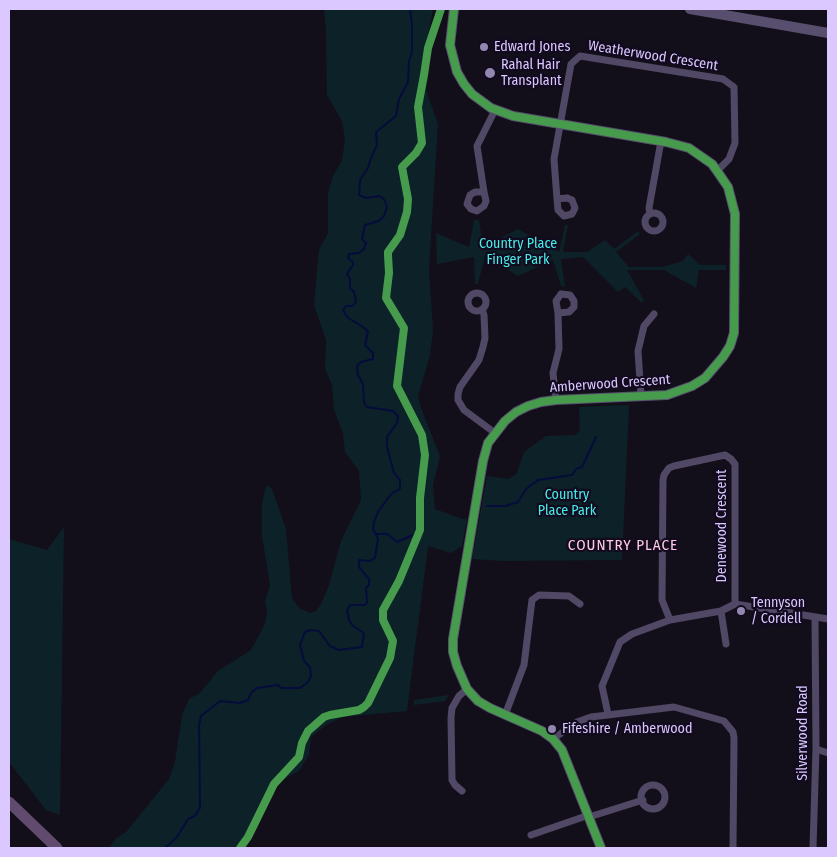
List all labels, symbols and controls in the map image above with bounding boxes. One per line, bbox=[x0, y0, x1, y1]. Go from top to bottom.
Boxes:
street label: Weatherwood Crescent bbox=[587, 37, 719, 75]
place label: Edward Jones bbox=[494, 39, 570, 55]
marker: Edward Jones bbox=[478, 41, 490, 53]
place label: Rahal Hair Transplant bbox=[501, 57, 562, 90]
marker: Rahal Hair Transplant bbox=[483, 66, 497, 80]
park label: Country Place Finger Park bbox=[479, 236, 557, 268]
street label: Amberwood Crescent bbox=[549, 371, 671, 397]
street label: Denewood Crescent bbox=[714, 470, 730, 582]
park label: Country Place Park bbox=[538, 487, 596, 520]
district label: COUNTRY PLACE bbox=[566, 537, 680, 555]
place label: Tennyson / Cordell bbox=[751, 595, 805, 628]
marker: Tennyson / Cordell bbox=[735, 605, 747, 617]
street label: Silverwood Road bbox=[795, 685, 811, 781]
place label: Fifeshire / Amberwood bbox=[562, 721, 692, 737]
marker: Fifeshire / Amberwood bbox=[546, 723, 558, 735]

